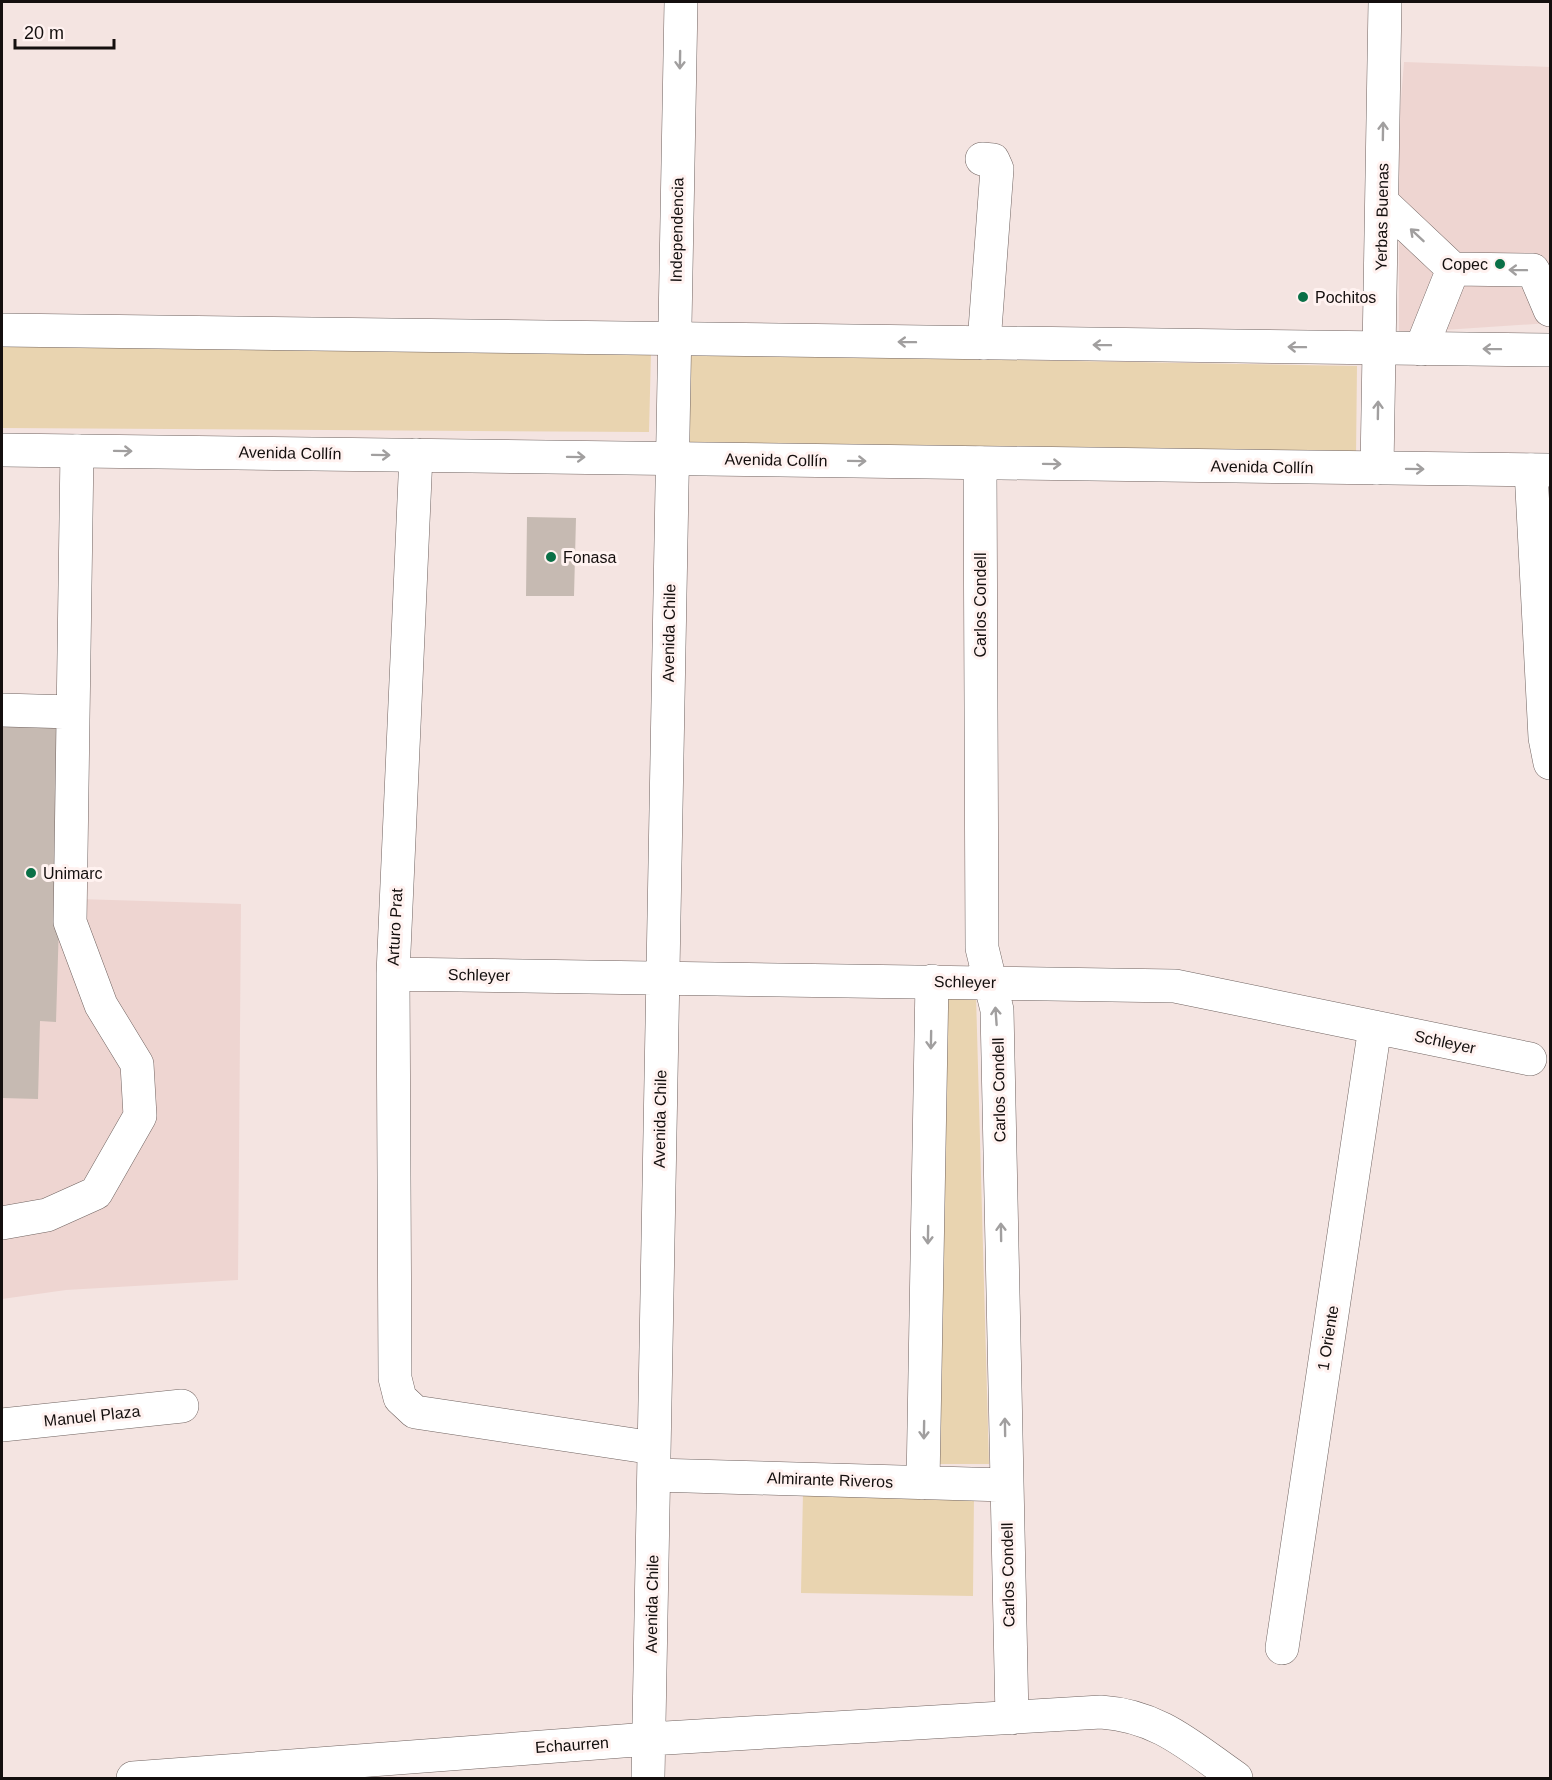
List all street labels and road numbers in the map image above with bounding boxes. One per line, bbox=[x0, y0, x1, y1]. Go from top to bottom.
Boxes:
street label: Yerbas Buenas bbox=[1373, 163, 1391, 271]
street label: Independencia bbox=[668, 177, 686, 283]
street label: Avenida Collín bbox=[238, 444, 342, 462]
street label: Avenida Collín bbox=[724, 451, 828, 469]
street label: Avenida Collín bbox=[1210, 458, 1314, 476]
street label: Carlos Condell bbox=[972, 553, 989, 657]
street label: Avenida Chile bbox=[660, 584, 678, 682]
street label: Arturo Prat bbox=[384, 887, 406, 966]
street label: Schleyer bbox=[448, 966, 511, 984]
street label: Schleyer bbox=[934, 973, 997, 991]
street label: Schleyer bbox=[1413, 1027, 1478, 1057]
street label: Carlos Condell bbox=[990, 1037, 1008, 1143]
street label: Avenida Chile bbox=[651, 1070, 669, 1168]
street label: 1 Oriente bbox=[1314, 1304, 1342, 1372]
street label: Manuel Plaza bbox=[43, 1402, 141, 1430]
street label: Almirante Riveros bbox=[767, 1469, 893, 1491]
street label: Carlos Condell bbox=[999, 1522, 1017, 1628]
street label: Avenida Chile bbox=[643, 1555, 661, 1653]
street label: Echaurren bbox=[535, 1734, 609, 1756]

